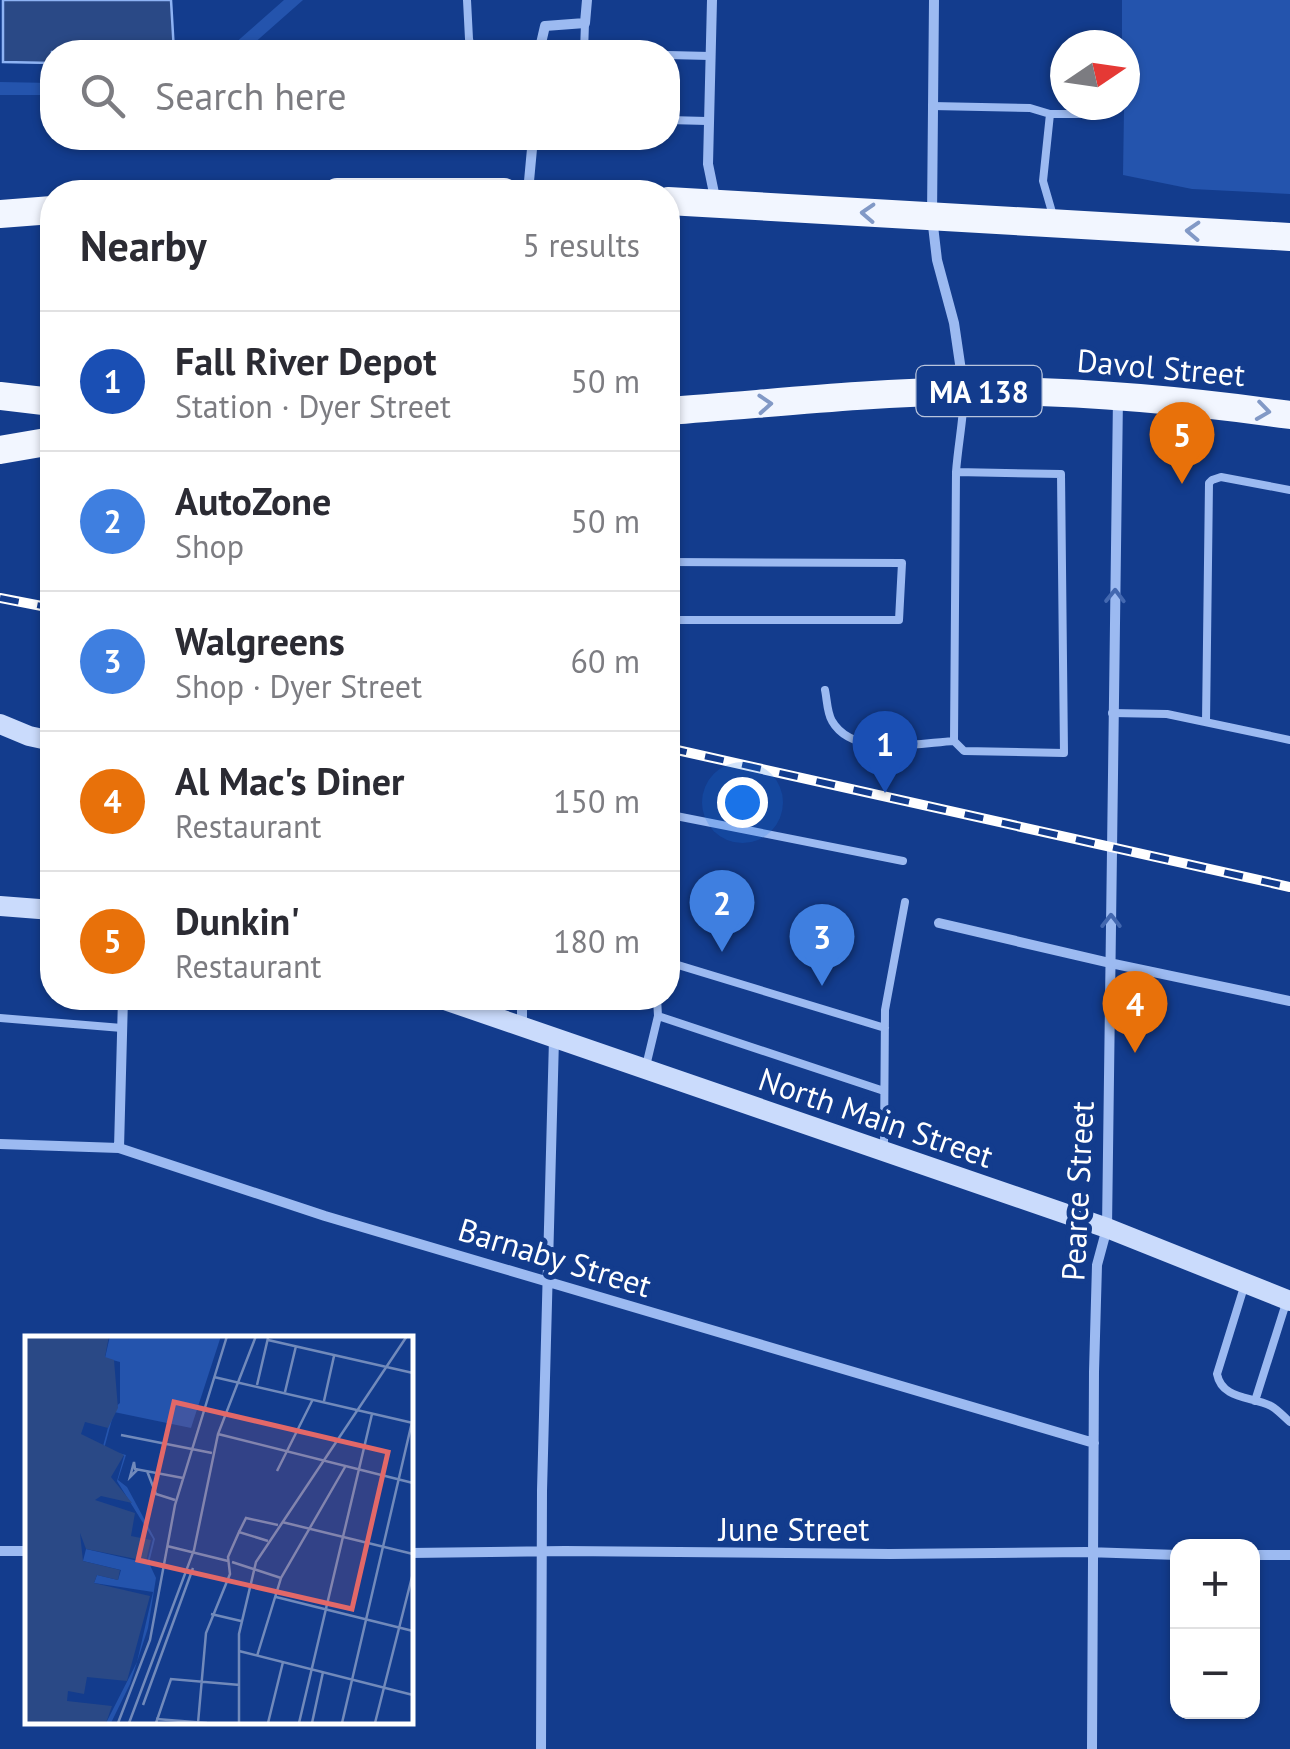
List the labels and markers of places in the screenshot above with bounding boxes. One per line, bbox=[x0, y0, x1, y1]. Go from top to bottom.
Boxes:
pin: 5 bbox=[1150, 402, 1214, 484]
pin: 1 bbox=[852, 710, 918, 793]
pin: 2 bbox=[690, 870, 754, 952]
pin: 3 bbox=[790, 904, 854, 986]
pin: 4 bbox=[1102, 970, 1168, 1053]

